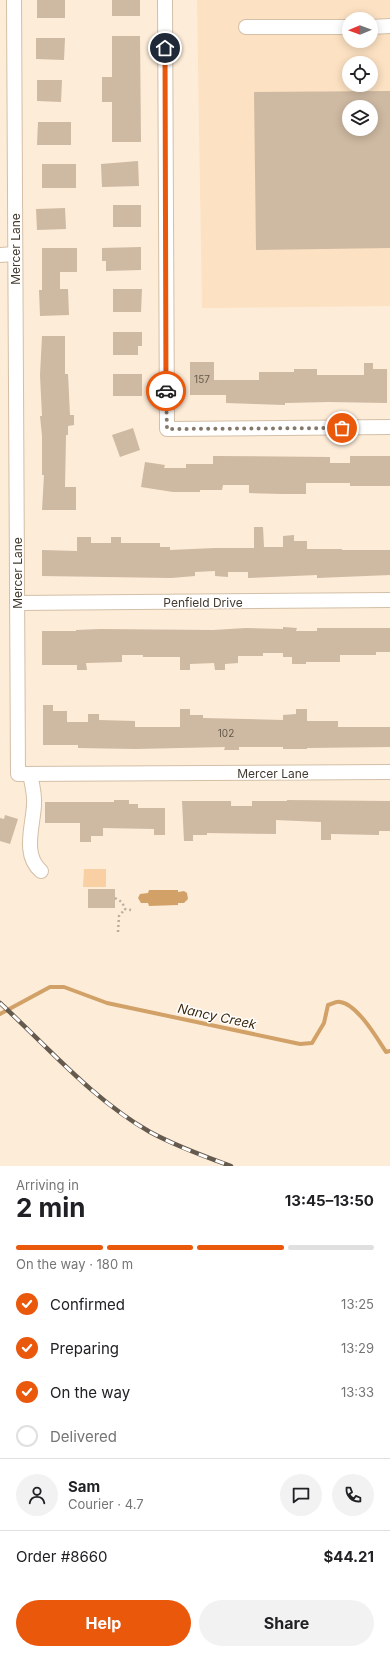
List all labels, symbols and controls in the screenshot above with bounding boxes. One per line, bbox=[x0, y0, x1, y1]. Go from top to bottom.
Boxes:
north arrow bbox=[342, 12, 378, 48]
map controls bbox=[342, 12, 378, 136]
pin bbox=[148, 31, 182, 65]
icon: home bbox=[154, 37, 176, 59]
button: locate bbox=[342, 56, 378, 92]
button: layers bbox=[342, 100, 378, 136]
street label: Mercer Lane bbox=[8, 213, 23, 285]
courier bbox=[146, 371, 186, 411]
house number: 157 bbox=[194, 373, 210, 385]
icon: car bbox=[155, 380, 177, 402]
pin bbox=[325, 411, 359, 445]
icon: bag bbox=[331, 417, 353, 439]
street label: Mercer Lane bbox=[10, 537, 25, 609]
street label: Penfield Drive bbox=[163, 595, 243, 610]
house number: 102 bbox=[218, 727, 234, 739]
street label: Mercer Lane bbox=[237, 766, 309, 781]
water label: Nancy Creek bbox=[176, 1000, 259, 1032]
text: Arriving in bbox=[16, 1177, 79, 1193]
text: 13:45–13:50 bbox=[285, 1191, 374, 1210]
text: 2 min bbox=[16, 1192, 86, 1223]
text: On the way · 180 m bbox=[16, 1256, 133, 1272]
icon: check bbox=[16, 1293, 38, 1315]
text: Confirmed bbox=[50, 1295, 125, 1314]
text: 13:25 bbox=[341, 1296, 374, 1312]
icon: check bbox=[16, 1337, 38, 1359]
text: Preparing bbox=[50, 1339, 119, 1358]
text: 13:29 bbox=[341, 1340, 374, 1356]
icon: check bbox=[16, 1381, 38, 1403]
text: On the way bbox=[50, 1383, 130, 1402]
text: 13:33 bbox=[341, 1384, 374, 1400]
text: Delivered bbox=[50, 1427, 117, 1446]
button: person bbox=[16, 1474, 58, 1516]
button: chat bbox=[280, 1474, 322, 1516]
button: phone bbox=[332, 1474, 374, 1516]
text: Sam bbox=[68, 1477, 100, 1496]
text: Courier · 4.7 bbox=[68, 1496, 144, 1512]
text: Order #8660 bbox=[16, 1547, 108, 1566]
text: $44.21 bbox=[323, 1547, 374, 1566]
button: Help bbox=[16, 1600, 191, 1646]
button: Share bbox=[199, 1600, 374, 1646]

